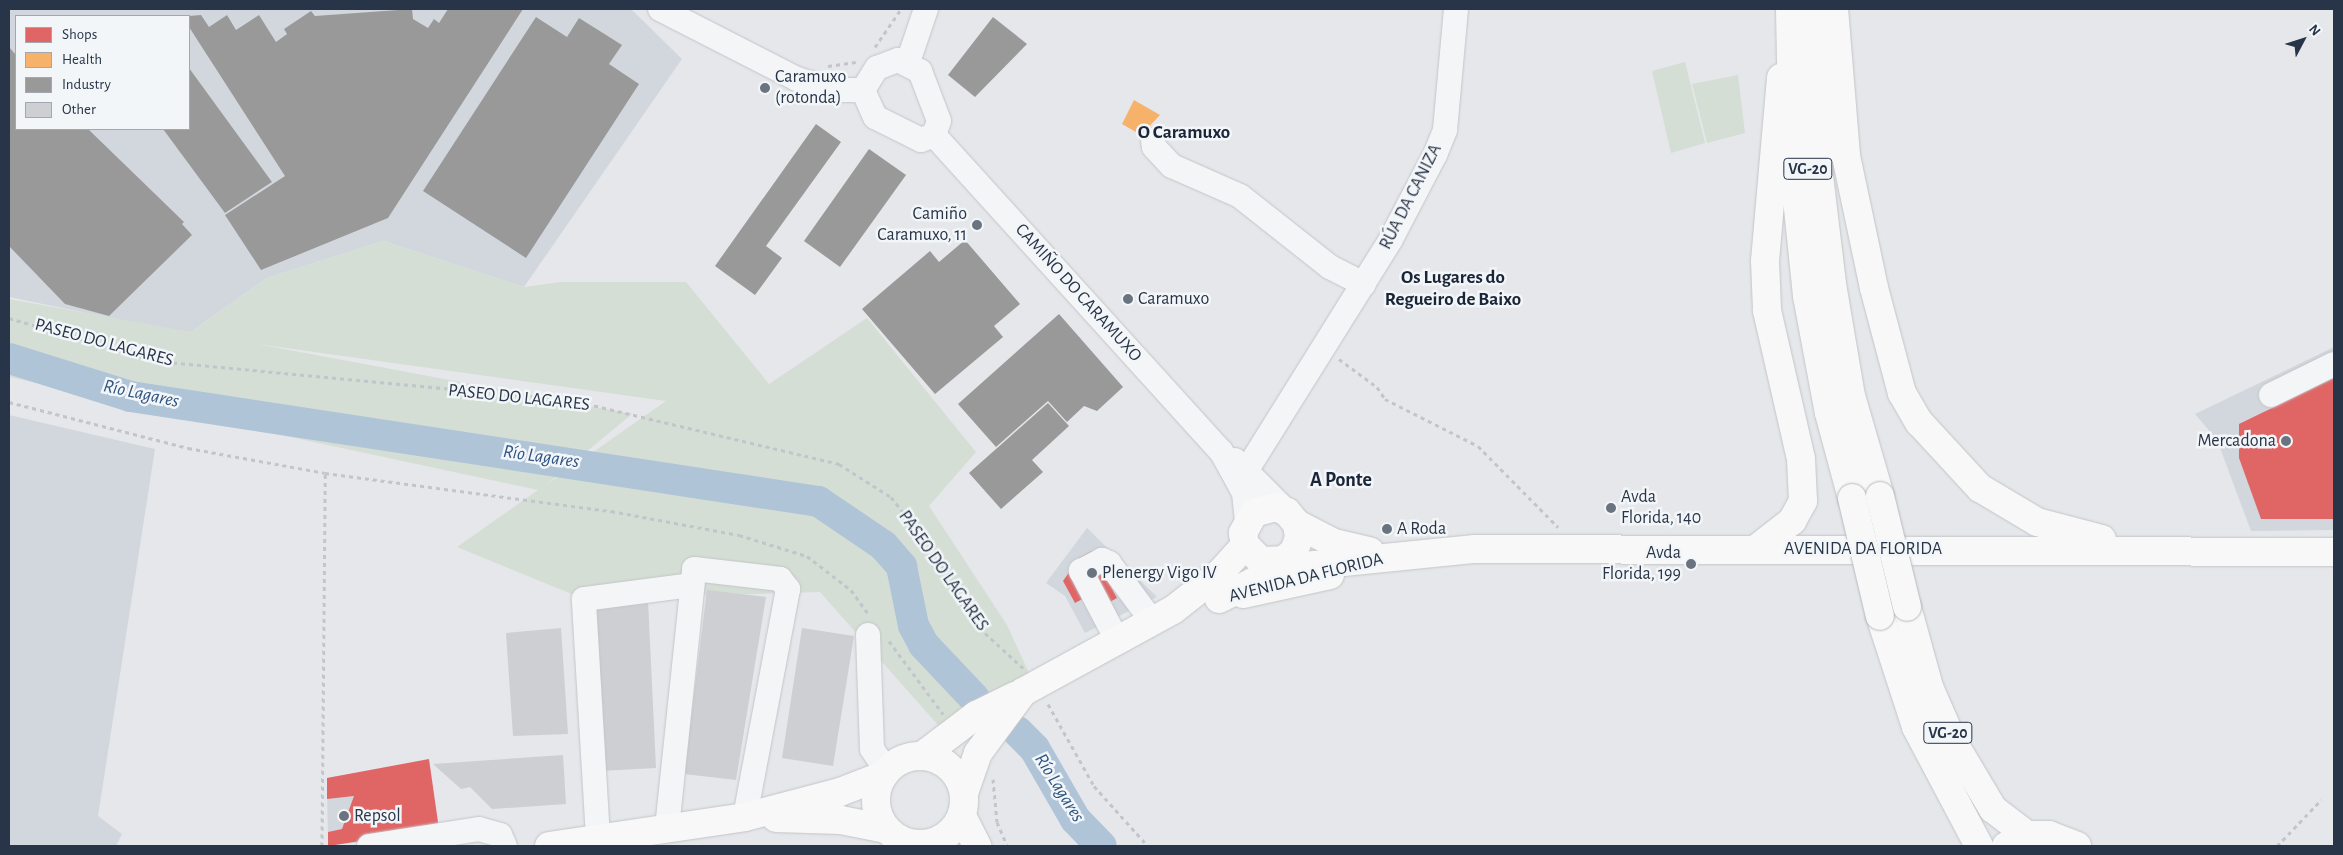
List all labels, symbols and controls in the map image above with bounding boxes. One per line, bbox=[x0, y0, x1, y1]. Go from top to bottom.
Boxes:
legend bbox=[15, 15, 190, 130]
north arrow bbox=[2278, 15, 2328, 65]
text: N bbox=[2306, 22, 2323, 39]
text: Shops bbox=[62, 27, 97, 42]
text: Health bbox=[62, 52, 102, 67]
place label: Caramuxo (rotonda) bbox=[775, 67, 846, 110]
text: Industry bbox=[62, 77, 111, 92]
marker: Caramuxo (rotonda) bbox=[759, 82, 771, 94]
text: Other bbox=[62, 102, 96, 117]
district label: O Caramuxo bbox=[1138, 122, 1230, 144]
street label: RÚA DA CANIZA bbox=[1375, 141, 1447, 253]
road number: VG-20 bbox=[1783, 156, 1833, 182]
place label: Camiño Caramuxo, 11 bbox=[877, 204, 967, 246]
marker: Camiño Caramuxo, 11 bbox=[971, 219, 983, 231]
street label: CAMIÑO DO CARAMUXO bbox=[1010, 219, 1146, 367]
district label: Os Lugares do Regueiro de Baixo bbox=[1385, 267, 1521, 311]
place label: Caramuxo bbox=[1138, 288, 1209, 310]
marker: Caramuxo bbox=[1122, 293, 1134, 305]
street label: PASEO DO LAGARES bbox=[33, 314, 175, 372]
water label: Río Lagares bbox=[101, 375, 181, 413]
street label: PASEO DO LAGARES bbox=[447, 380, 591, 416]
place label: Mercadona bbox=[2197, 430, 2276, 452]
marker: Mercadona bbox=[2280, 435, 2292, 447]
water label: Río Lagares bbox=[502, 440, 580, 474]
district label: A Ponte bbox=[1310, 468, 1372, 492]
place label: Avda Florida, 140 bbox=[1621, 487, 1701, 530]
marker: Avda Florida, 140 bbox=[1605, 502, 1617, 514]
street label: PASEO DO LAGARES bbox=[893, 507, 993, 635]
place label: A Roda bbox=[1397, 518, 1446, 540]
marker: A Roda bbox=[1381, 523, 1393, 535]
street label: AVENIDA DA FLORIDA bbox=[1784, 538, 1942, 560]
place label: Avda Florida, 199 bbox=[1602, 543, 1681, 586]
street label: AVENIDA DA FLORIDA bbox=[1227, 548, 1385, 608]
marker: Avda Florida, 199 bbox=[1685, 558, 1697, 570]
place label: Plenergy Vigo IV bbox=[1102, 562, 1217, 584]
marker: Plenergy Vigo IV bbox=[1086, 567, 1098, 579]
road number: VG-20 bbox=[1923, 720, 1973, 746]
water label: Río Lagares bbox=[1029, 749, 1089, 827]
place label: Repsol bbox=[354, 805, 401, 827]
marker: Repsol bbox=[338, 810, 350, 822]

